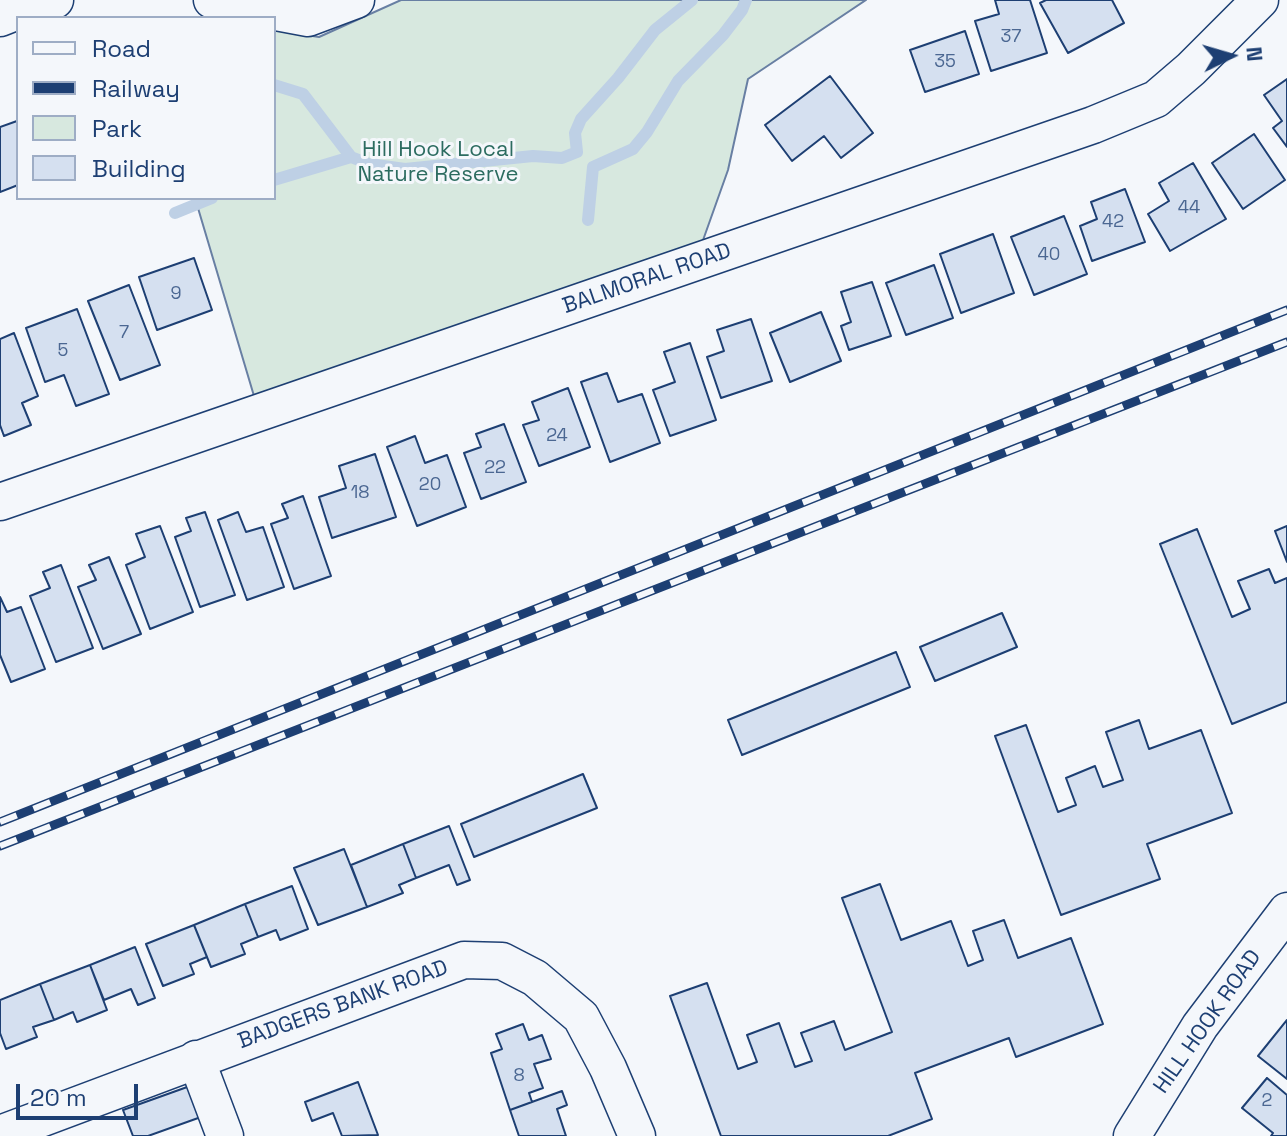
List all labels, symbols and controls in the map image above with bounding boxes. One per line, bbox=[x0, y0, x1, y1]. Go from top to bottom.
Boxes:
legend bbox=[16, 16, 276, 200]
north arrow bbox=[1191, 16, 1271, 96]
house number: 37 bbox=[1000, 26, 1022, 48]
text: Road bbox=[92, 33, 151, 64]
text: N bbox=[1240, 45, 1269, 62]
house number: 35 bbox=[934, 51, 956, 73]
text: Railway bbox=[92, 73, 180, 104]
text: Park bbox=[92, 113, 142, 144]
park label: Hill Hook Local Nature Reserve bbox=[358, 137, 518, 188]
text: Building bbox=[92, 153, 186, 184]
house number: 44 bbox=[1178, 197, 1200, 219]
house number: 42 bbox=[1102, 211, 1124, 233]
street label: BALMORAL ROAD bbox=[559, 238, 735, 320]
house number: 40 bbox=[1038, 244, 1060, 266]
house number: 9 bbox=[170, 283, 182, 305]
house number: 7 bbox=[119, 322, 129, 344]
house number: 5 bbox=[58, 340, 68, 362]
house number: 24 bbox=[546, 425, 568, 447]
house number: 22 bbox=[484, 457, 506, 479]
house number: 20 bbox=[419, 474, 441, 496]
house number: 18 bbox=[351, 482, 369, 504]
street label: HILL HOOK ROAD bbox=[1149, 945, 1267, 1099]
street label: BADGERS BANK ROAD bbox=[234, 955, 452, 1055]
house number: 8 bbox=[513, 1065, 525, 1087]
scale bar bbox=[20, 1068, 142, 1118]
text: 20 m bbox=[30, 1082, 87, 1113]
house number: 2 bbox=[1262, 1090, 1272, 1112]

